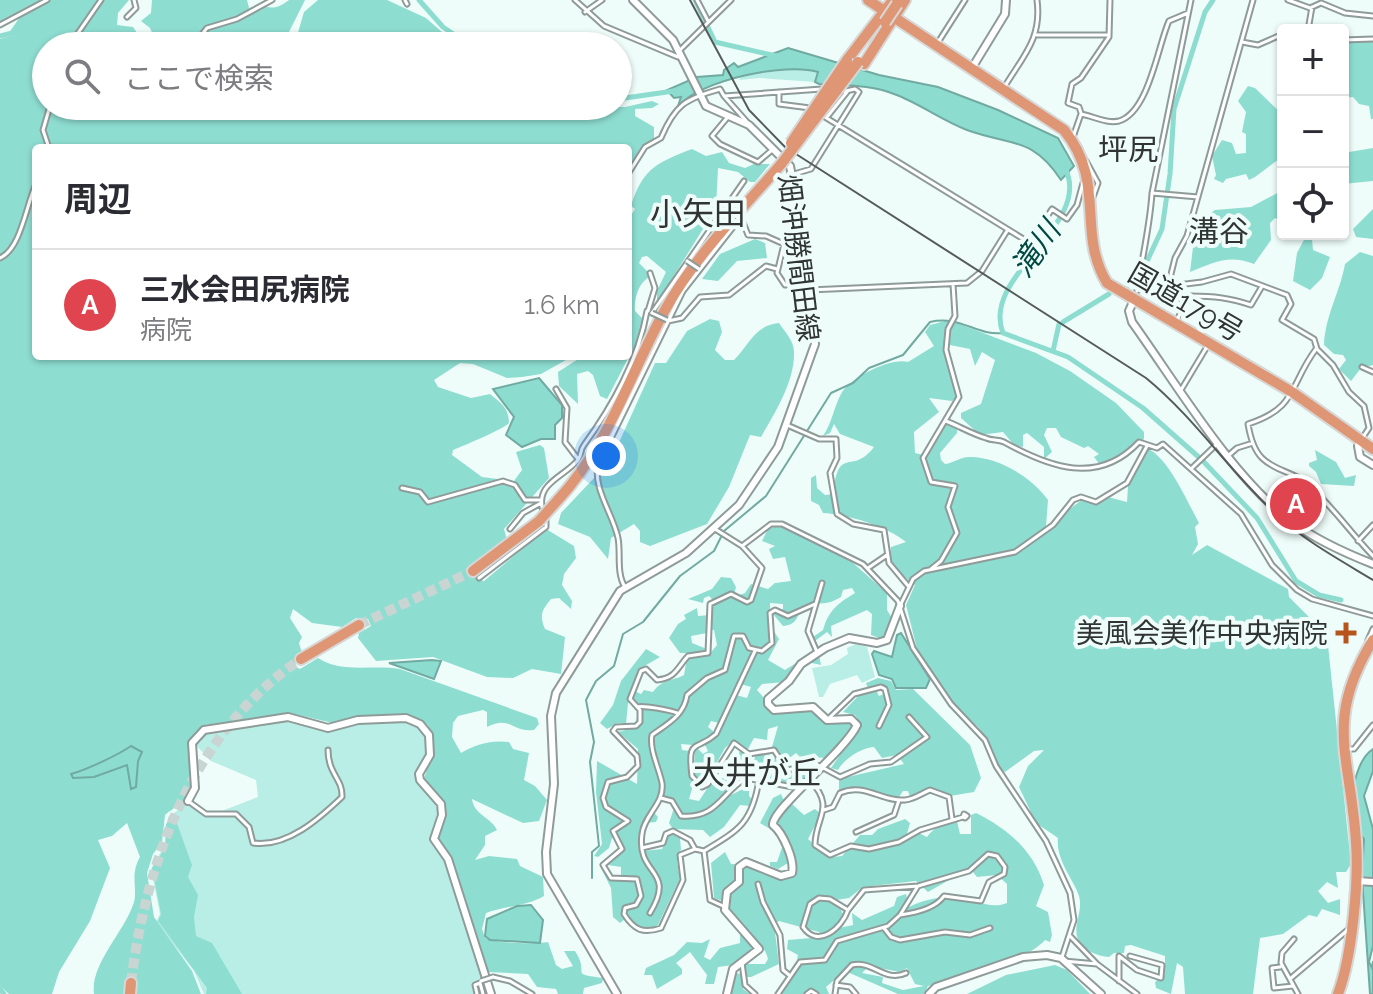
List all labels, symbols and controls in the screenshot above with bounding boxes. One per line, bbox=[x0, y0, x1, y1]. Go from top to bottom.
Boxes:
map controls bbox=[1277, 24, 1349, 240]
button: + bbox=[1277, 24, 1349, 96]
search box bbox=[32, 32, 632, 120]
icon: search bbox=[60, 54, 104, 98]
text: ここで検索 bbox=[124, 61, 274, 96]
button: − bbox=[1277, 96, 1349, 168]
district label: 坪尻 bbox=[1098, 132, 1158, 167]
button: locate bbox=[1277, 168, 1349, 240]
street label: 畑沖勝間田線 bbox=[772, 173, 825, 343]
text: 周辺 bbox=[64, 179, 132, 219]
district label: 小矢田 bbox=[650, 195, 746, 232]
water label: 滝川 bbox=[1004, 212, 1069, 283]
district label: 溝谷 bbox=[1189, 214, 1249, 249]
street label: 国道179号 bbox=[1122, 256, 1249, 349]
text: 三水会田尻病院 bbox=[140, 272, 350, 307]
text: A bbox=[81, 290, 99, 320]
text: 1.6 km bbox=[524, 290, 600, 320]
text: 病院 bbox=[140, 315, 192, 345]
your location bbox=[586, 436, 626, 476]
pin: A bbox=[1270, 474, 1322, 534]
place label: 美風会美作中央病院 bbox=[1076, 617, 1328, 650]
marker: 美風会美作中央病院 bbox=[1335, 622, 1357, 644]
district label: 大井が丘 bbox=[693, 754, 821, 791]

